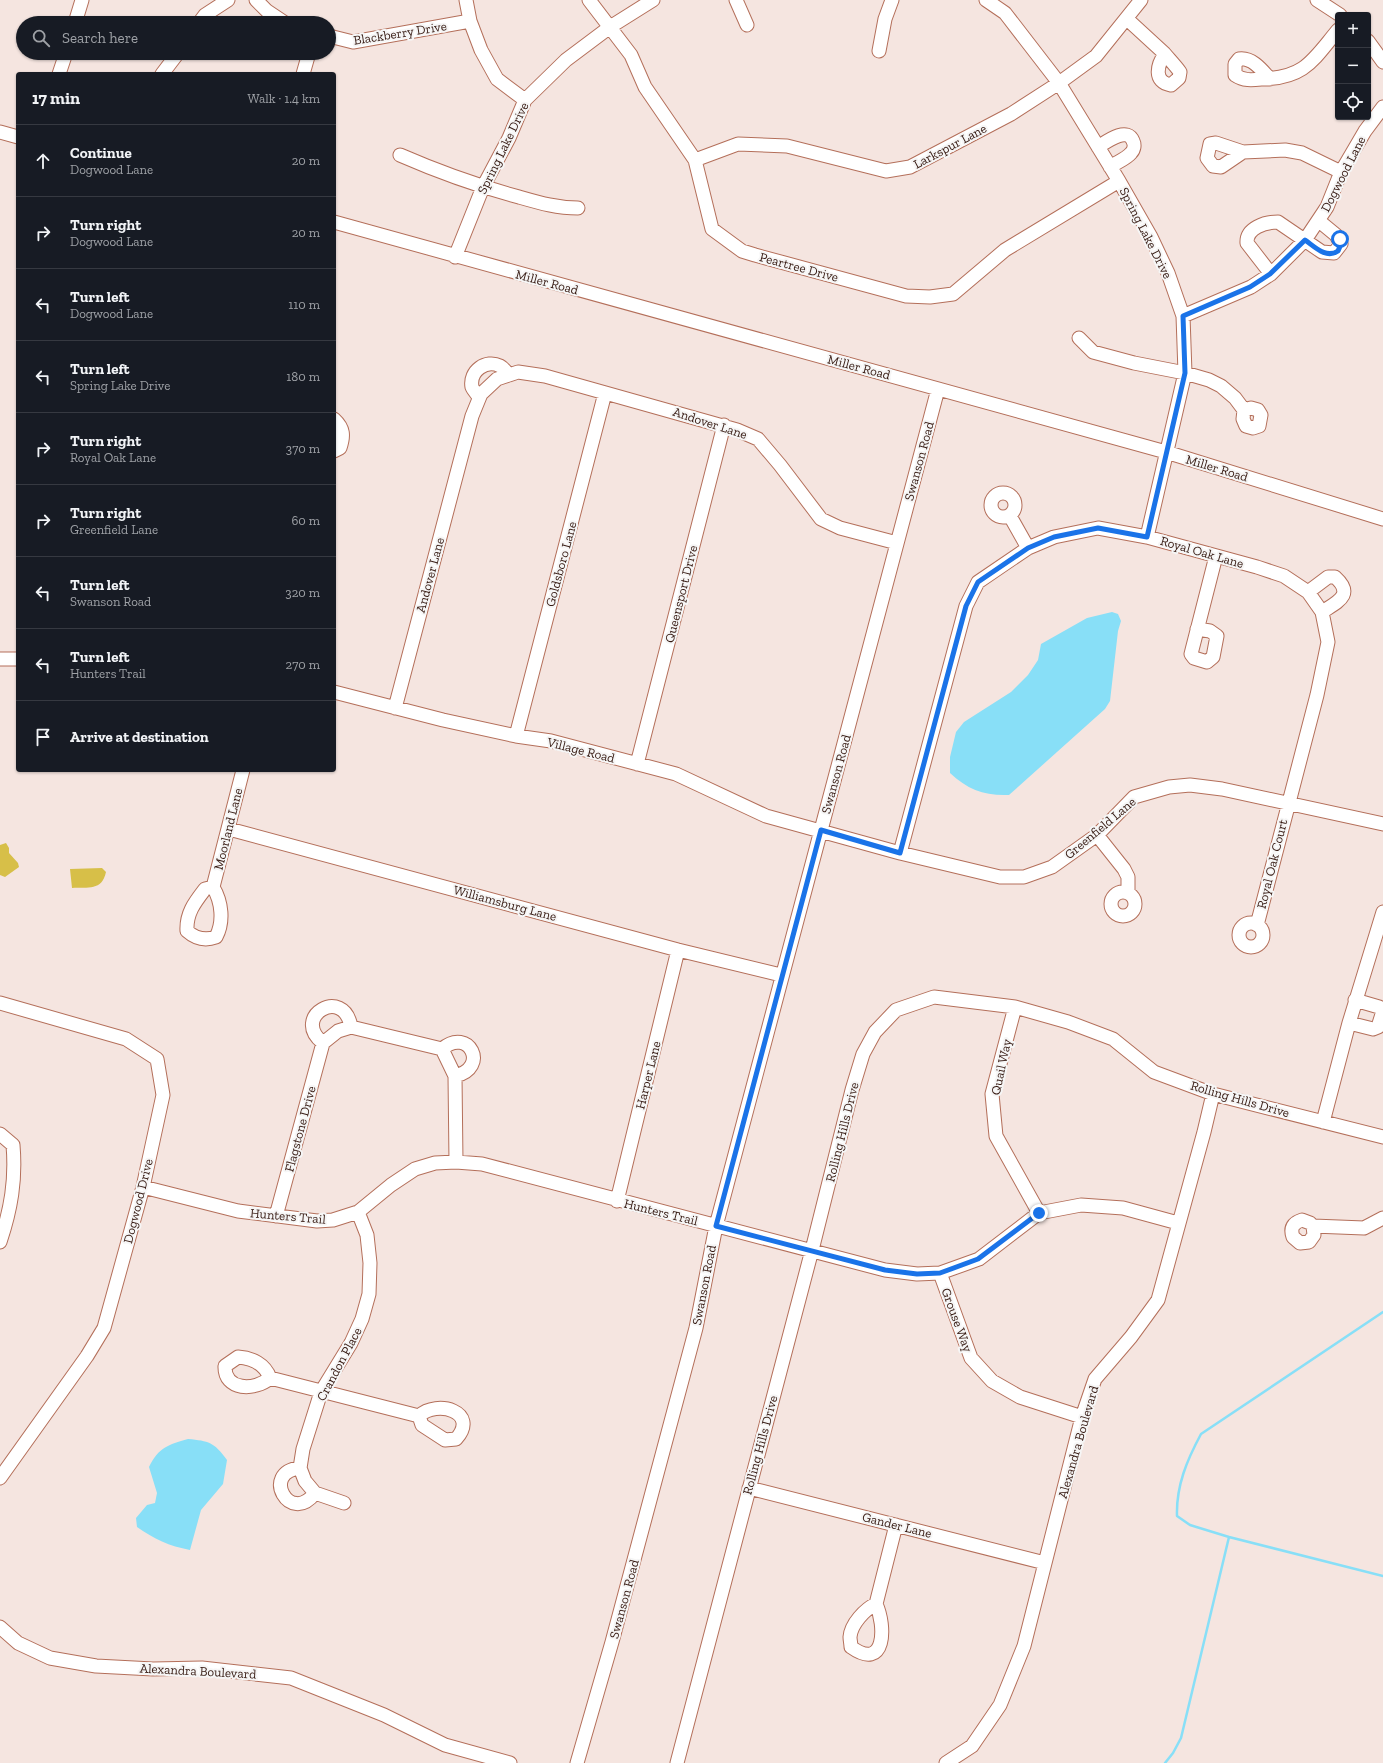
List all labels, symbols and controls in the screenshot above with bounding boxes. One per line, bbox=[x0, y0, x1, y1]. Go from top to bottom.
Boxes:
map controls bbox=[1335, 12, 1371, 120]
button: + bbox=[1335, 12, 1371, 48]
search box bbox=[16, 16, 336, 60]
street label: Blackberry Drive bbox=[352, 18, 448, 48]
icon: search bbox=[30, 27, 52, 49]
text: Search here bbox=[62, 29, 138, 47]
button: − bbox=[1335, 48, 1371, 84]
button: locate bbox=[1335, 84, 1371, 120]
text: 17 min bbox=[32, 88, 80, 108]
text: Walk · 1.4 km bbox=[247, 91, 320, 106]
street label: Spring Lake Drive bbox=[474, 100, 532, 196]
street label: Larkspur Lane bbox=[911, 120, 989, 172]
street label: Dogwood Lane bbox=[1317, 134, 1369, 214]
text: Continue bbox=[70, 144, 132, 162]
icon: ahead bbox=[32, 150, 54, 172]
text: 20 m bbox=[292, 153, 320, 168]
text: Dogwood Lane bbox=[70, 162, 153, 177]
street label: Spring Lake Drive bbox=[1117, 185, 1175, 281]
text: Turn right bbox=[70, 216, 141, 234]
icon: right bbox=[32, 222, 54, 244]
text: 20 m bbox=[292, 225, 320, 240]
route start bbox=[1331, 230, 1349, 248]
text: Dogwood Lane bbox=[70, 234, 153, 249]
street label: Peartree Drive bbox=[758, 249, 840, 285]
street label: Miller Road bbox=[514, 266, 580, 298]
text: Turn left bbox=[70, 288, 130, 306]
icon: left bbox=[32, 294, 54, 316]
text: 110 m bbox=[288, 297, 320, 312]
text: Dogwood Lane bbox=[70, 306, 153, 321]
street label: Miller Road bbox=[826, 351, 892, 383]
text: Turn left bbox=[70, 360, 130, 378]
icon: left bbox=[32, 366, 54, 388]
text: 180 m bbox=[286, 369, 320, 384]
text: Spring Lake Drive bbox=[70, 378, 170, 393]
street label: Andover Lane bbox=[671, 404, 749, 442]
street label: Swanson Road bbox=[901, 420, 937, 502]
text: Turn right bbox=[70, 432, 141, 450]
icon: right bbox=[32, 438, 54, 460]
text: 370 m bbox=[286, 441, 320, 456]
text: Royal Oak Lane bbox=[70, 450, 156, 465]
street label: Miller Road bbox=[1184, 451, 1250, 485]
text: Turn right bbox=[70, 504, 141, 522]
icon: right bbox=[32, 510, 54, 532]
text: 60 m bbox=[291, 513, 320, 528]
street label: Goldsboro Lane bbox=[542, 520, 580, 608]
text: Greenfield Lane bbox=[70, 522, 158, 537]
street label: Royal Oak Lane bbox=[1159, 533, 1245, 571]
street label: Andover Lane bbox=[413, 536, 447, 614]
street label: Queensport Drive bbox=[662, 544, 700, 644]
text: Turn left bbox=[70, 576, 130, 594]
icon: left bbox=[32, 582, 54, 604]
text: 320 m bbox=[285, 585, 320, 600]
text: Swanson Road bbox=[70, 594, 151, 609]
text: Turn left bbox=[70, 648, 130, 666]
icon: left bbox=[32, 654, 54, 676]
text: 270 m bbox=[286, 657, 320, 672]
text: Hunters Trail bbox=[70, 666, 146, 681]
icon: arrive bbox=[32, 726, 54, 748]
text: Arrive at destination bbox=[70, 728, 209, 746]
street label: Swanson Road bbox=[818, 733, 854, 815]
street label: Village Road bbox=[545, 734, 616, 766]
street label: Moorland Lane bbox=[211, 786, 245, 872]
street label: Greenfield Lane bbox=[1061, 794, 1139, 862]
street label: Royal Oak Court bbox=[1254, 818, 1290, 910]
street label: Williamsburg Lane bbox=[452, 882, 558, 924]
street label: Quail Way bbox=[988, 1037, 1014, 1096]
street label: Harper Lane bbox=[632, 1039, 664, 1111]
street label: Rolling Hills Drive bbox=[1189, 1078, 1291, 1120]
street label: Rolling Hills Drive bbox=[822, 1081, 862, 1183]
street label: Flagstone Drive bbox=[281, 1084, 319, 1174]
street label: Dogwood Drive bbox=[120, 1157, 156, 1245]
street label: Hunters Trail bbox=[622, 1196, 700, 1229]
route end bbox=[1030, 1204, 1048, 1222]
street label: Hunters Trail bbox=[250, 1205, 327, 1227]
street label: Swanson Road bbox=[689, 1244, 719, 1326]
street label: Grouse Way bbox=[939, 1286, 976, 1354]
street label: Crandon Place bbox=[313, 1325, 365, 1403]
street label: Alexandra Boulevard bbox=[1055, 1384, 1101, 1500]
street label: Rolling Hills Drive bbox=[740, 1394, 780, 1496]
street label: Gander Lane bbox=[861, 1509, 933, 1541]
street label: Swanson Road bbox=[606, 1558, 642, 1640]
street label: Alexandra Boulevard bbox=[139, 1660, 257, 1682]

